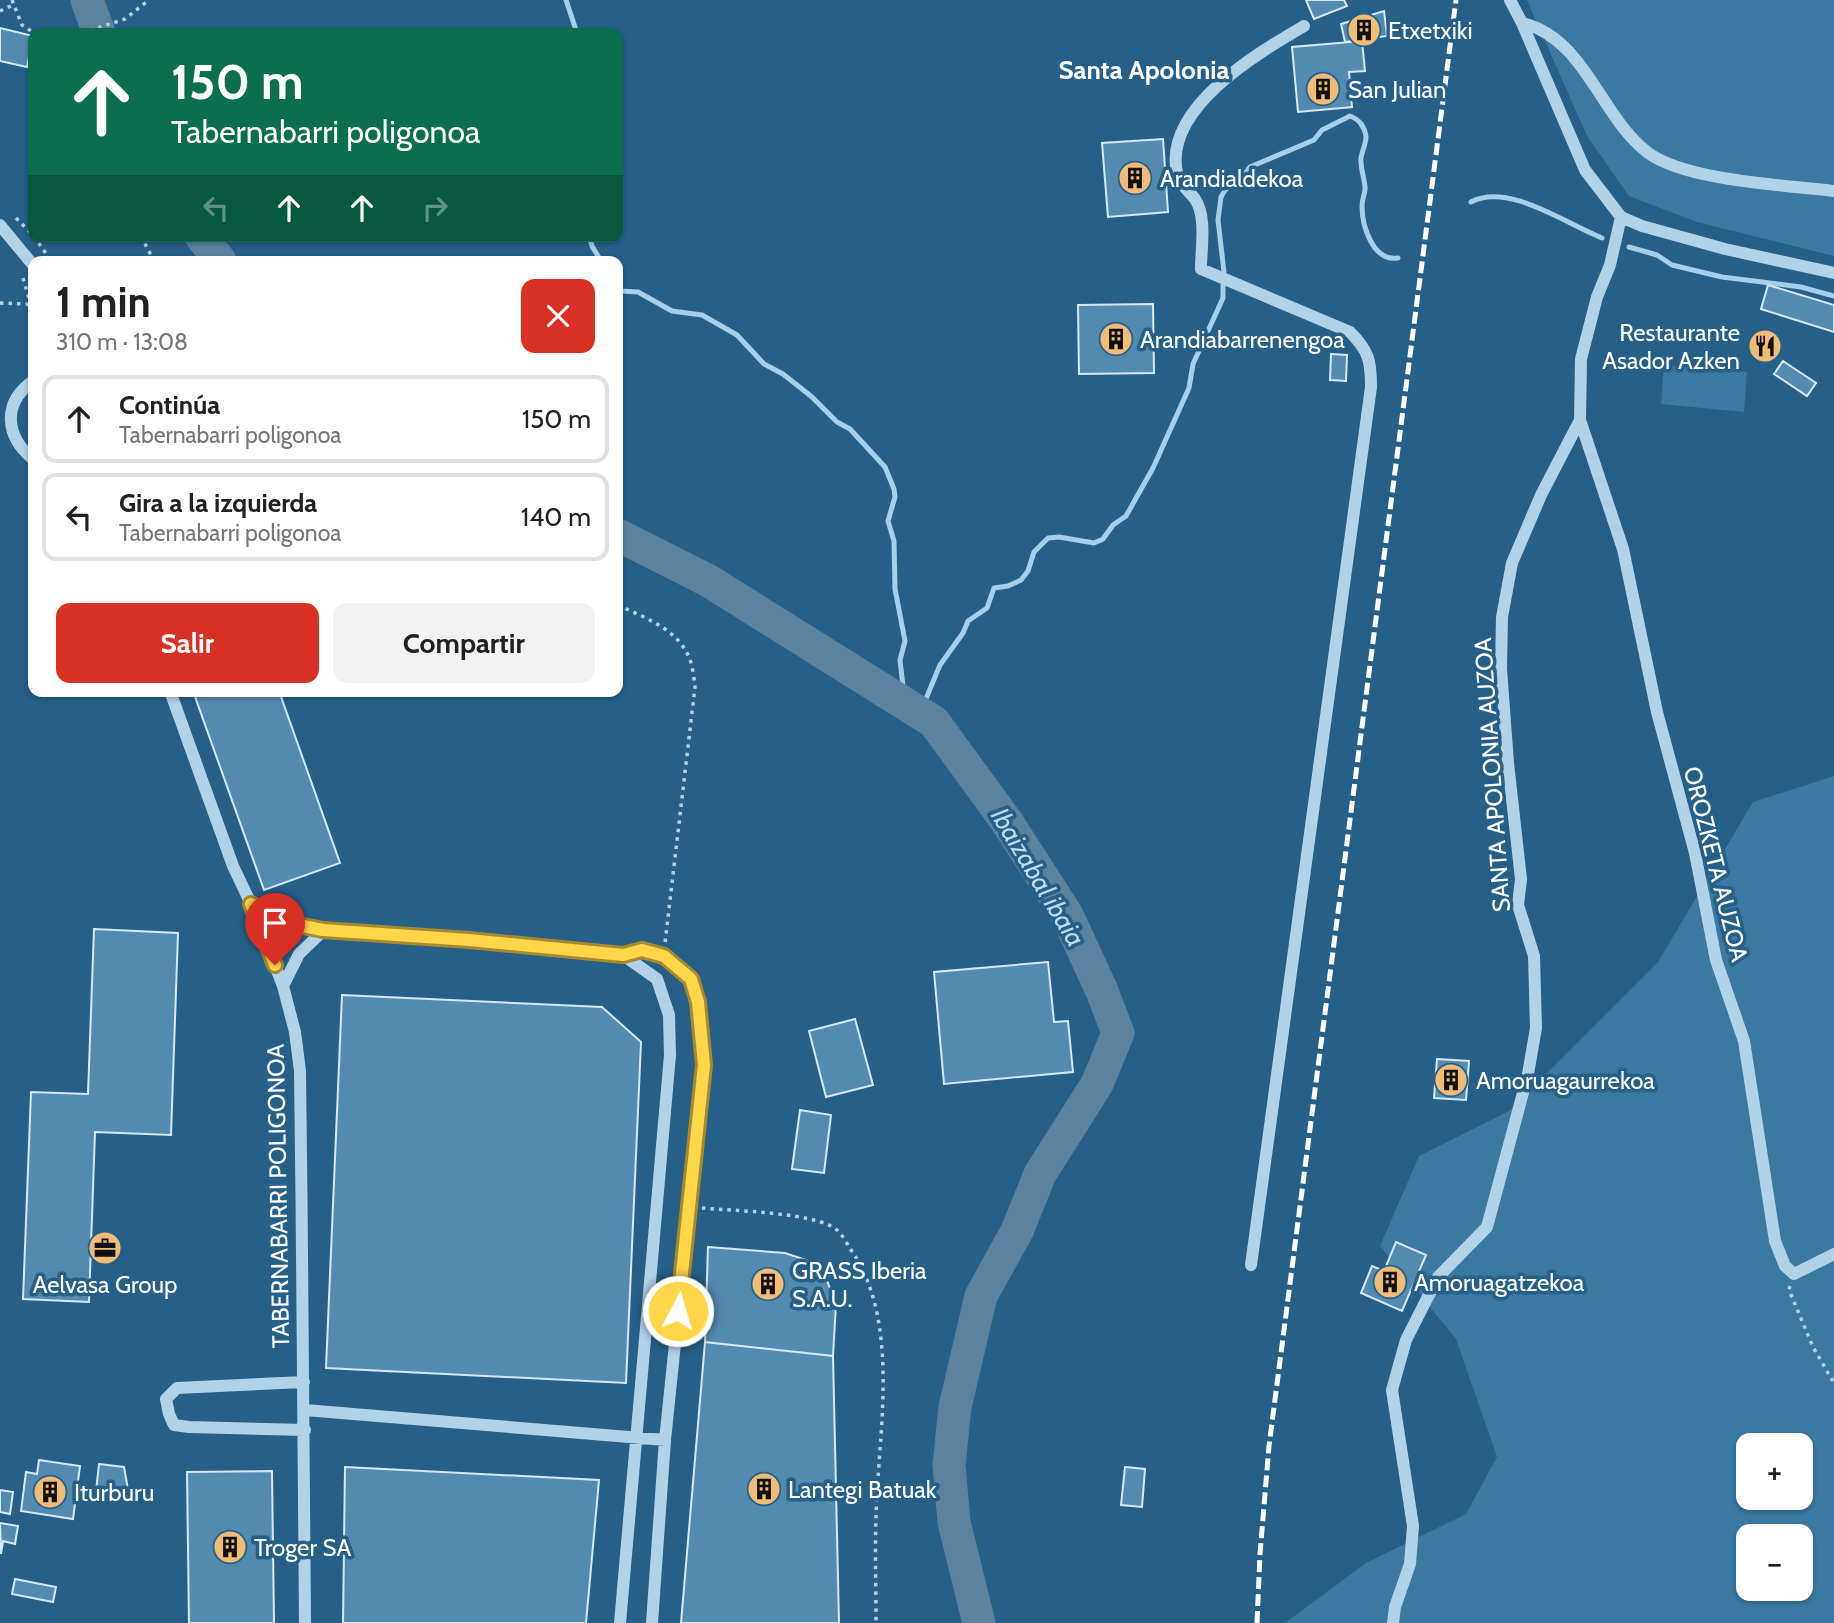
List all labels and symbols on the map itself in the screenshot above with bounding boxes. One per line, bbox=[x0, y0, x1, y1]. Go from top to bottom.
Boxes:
building icon: Etxetxiki bbox=[1345, 11, 1383, 49]
place label: Etxetxiki bbox=[1388, 16, 1473, 45]
district label: Santa Apolonia bbox=[1059, 54, 1230, 86]
building icon: San Julian bbox=[1304, 70, 1342, 108]
place label: San Julian bbox=[1348, 75, 1446, 104]
building icon: Arandialdekoa bbox=[1116, 159, 1154, 197]
place label: Arandialdekoa bbox=[1160, 164, 1304, 193]
place label: Restaurante Asador Azken bbox=[1602, 318, 1740, 375]
building icon: Arandiabarrenengoa bbox=[1097, 320, 1135, 358]
place label: Arandiabarrenengoa bbox=[1140, 325, 1345, 354]
restaurant icon: Restaurante Asador Azken bbox=[1746, 327, 1784, 365]
street label: SANTA APOLONIA AUZOA bbox=[1468, 637, 1516, 913]
street label: OROZKETA AUZOA bbox=[1678, 763, 1754, 965]
water label: Ibaizabal ibaia bbox=[984, 802, 1092, 952]
pin bbox=[245, 893, 305, 965]
street label: TABERNABARRI POLIGONOA bbox=[261, 1043, 295, 1348]
building icon: Amoruagaurrekoa bbox=[1432, 1061, 1470, 1099]
place label: Amoruagaurrekoa bbox=[1476, 1066, 1655, 1095]
office icon: Aelvasa Group bbox=[86, 1229, 124, 1267]
place label: GRASS Iberia S.A.U. bbox=[792, 1256, 927, 1313]
building icon: Amoruagatzekoa bbox=[1371, 1263, 1409, 1301]
building icon: GRASS Iberia S.A.U. bbox=[749, 1265, 787, 1303]
place label: Amoruagatzekoa bbox=[1414, 1268, 1585, 1297]
place label: Aelvasa Group bbox=[33, 1270, 177, 1299]
position arrow bbox=[641, 1274, 715, 1348]
building icon: Lantegi Batuak bbox=[745, 1470, 783, 1508]
building icon: Iturburu bbox=[31, 1473, 69, 1511]
place label: Lantegi Batuak bbox=[788, 1475, 937, 1504]
place label: Iturburu bbox=[74, 1478, 154, 1507]
building icon: Troger SA bbox=[211, 1528, 249, 1566]
place label: Troger SA bbox=[254, 1533, 351, 1562]

